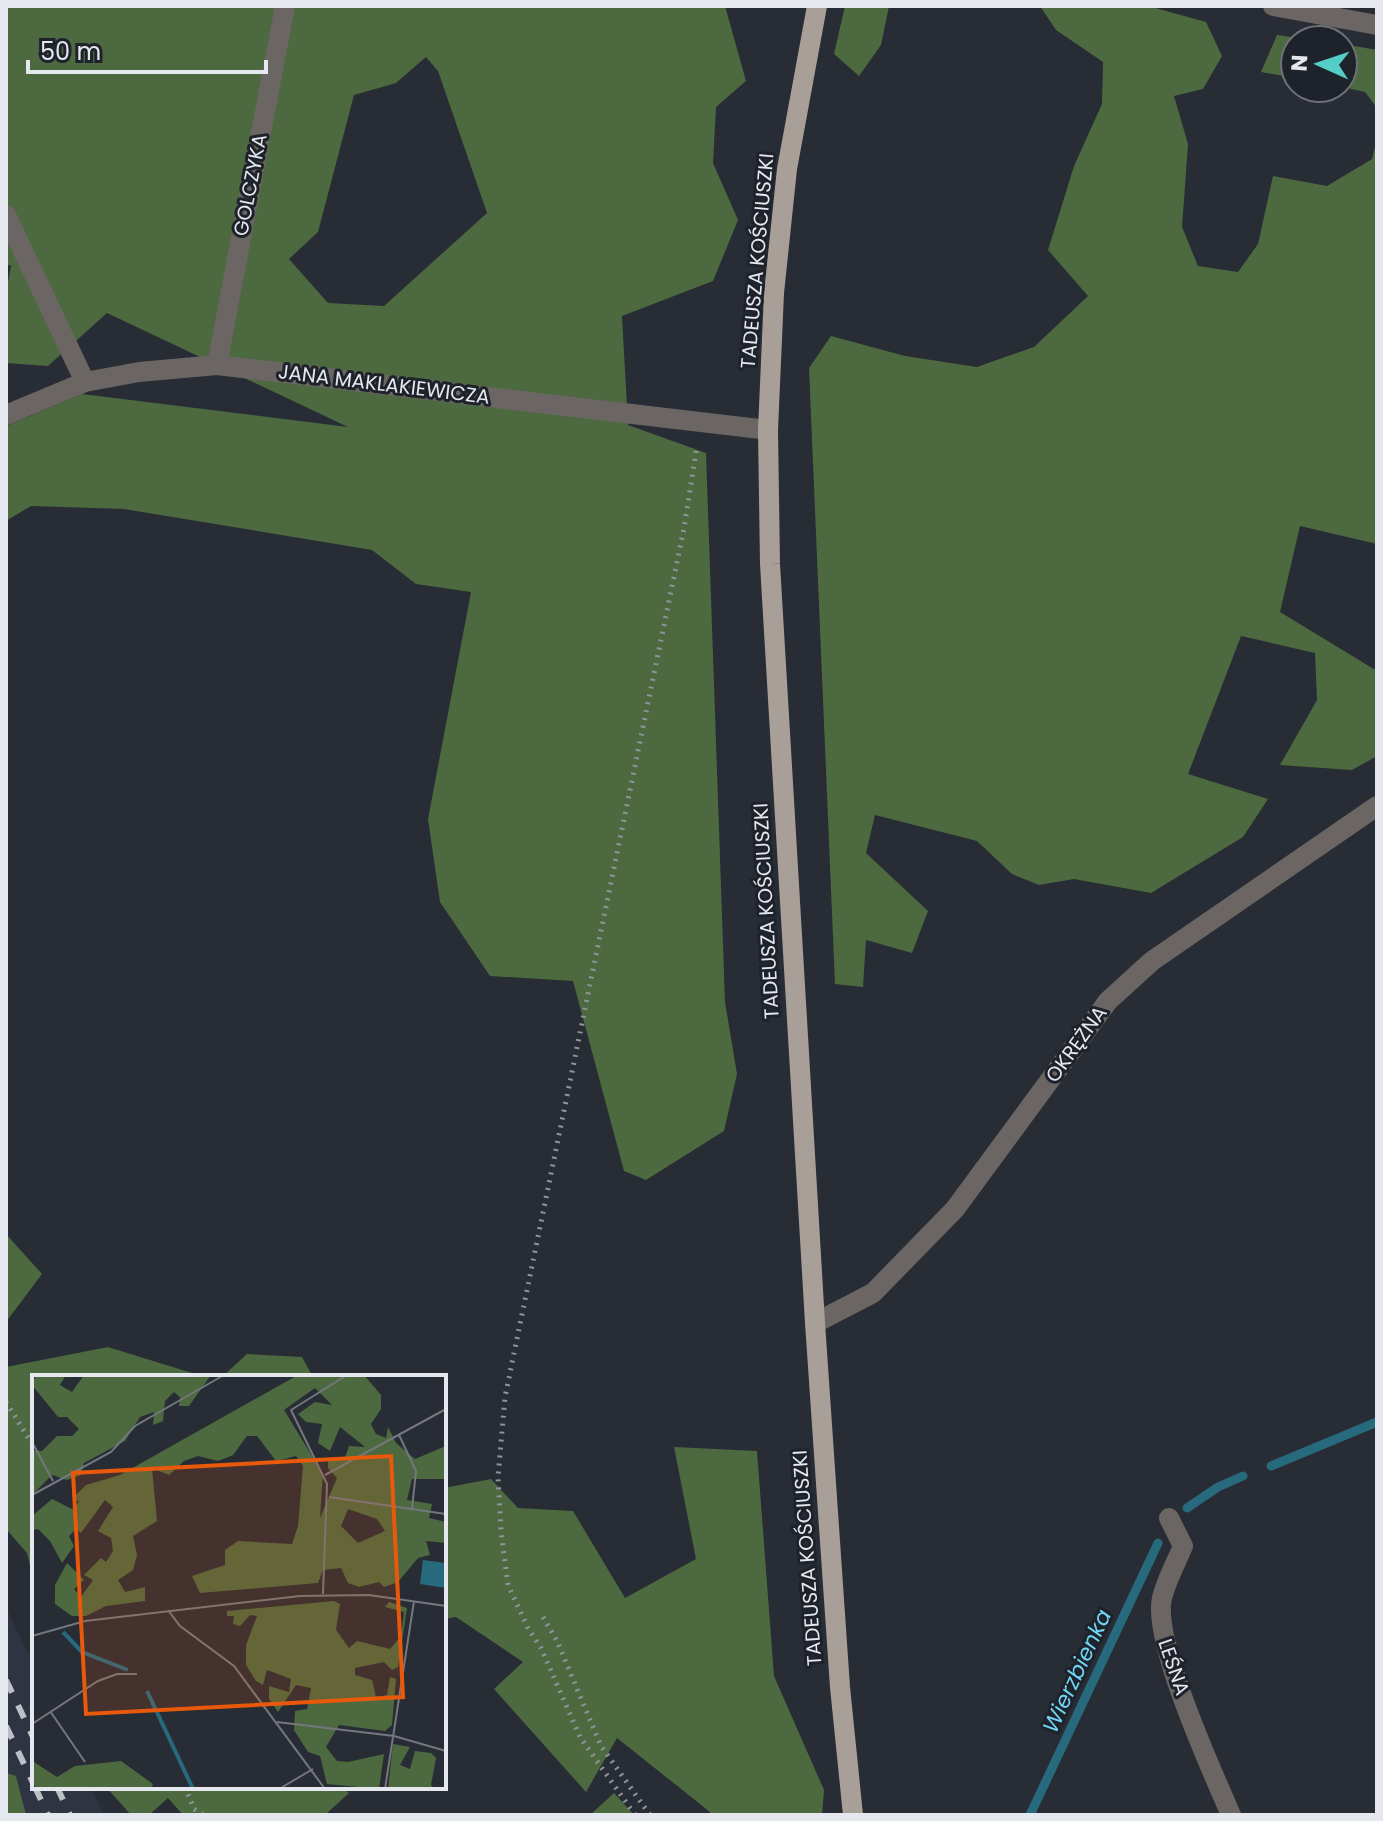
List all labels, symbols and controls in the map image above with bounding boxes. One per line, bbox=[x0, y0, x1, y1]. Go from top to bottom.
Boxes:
scale bar bbox=[28, 24, 266, 74]
north arrow bbox=[1279, 24, 1359, 104]
text: 50 m bbox=[40, 35, 101, 68]
text: N bbox=[1284, 54, 1315, 72]
street label: GOLCZYKA bbox=[226, 132, 274, 238]
street label: TADEUSZA KOŚCIUSZKI bbox=[734, 152, 780, 370]
street label: JANA MAKLAKIEWICZA bbox=[277, 357, 491, 411]
street label: TADEUSZA KOŚCIUSZKI bbox=[746, 802, 786, 1020]
street label: OKRĘŻNA bbox=[1039, 1000, 1113, 1088]
inset map bbox=[32, 1375, 446, 1789]
street label: TADEUSZA KOŚCIUSZKI bbox=[785, 1449, 829, 1667]
water label: Wierzbienka bbox=[1035, 1604, 1119, 1738]
street label: LEŚNA bbox=[1151, 1635, 1197, 1699]

